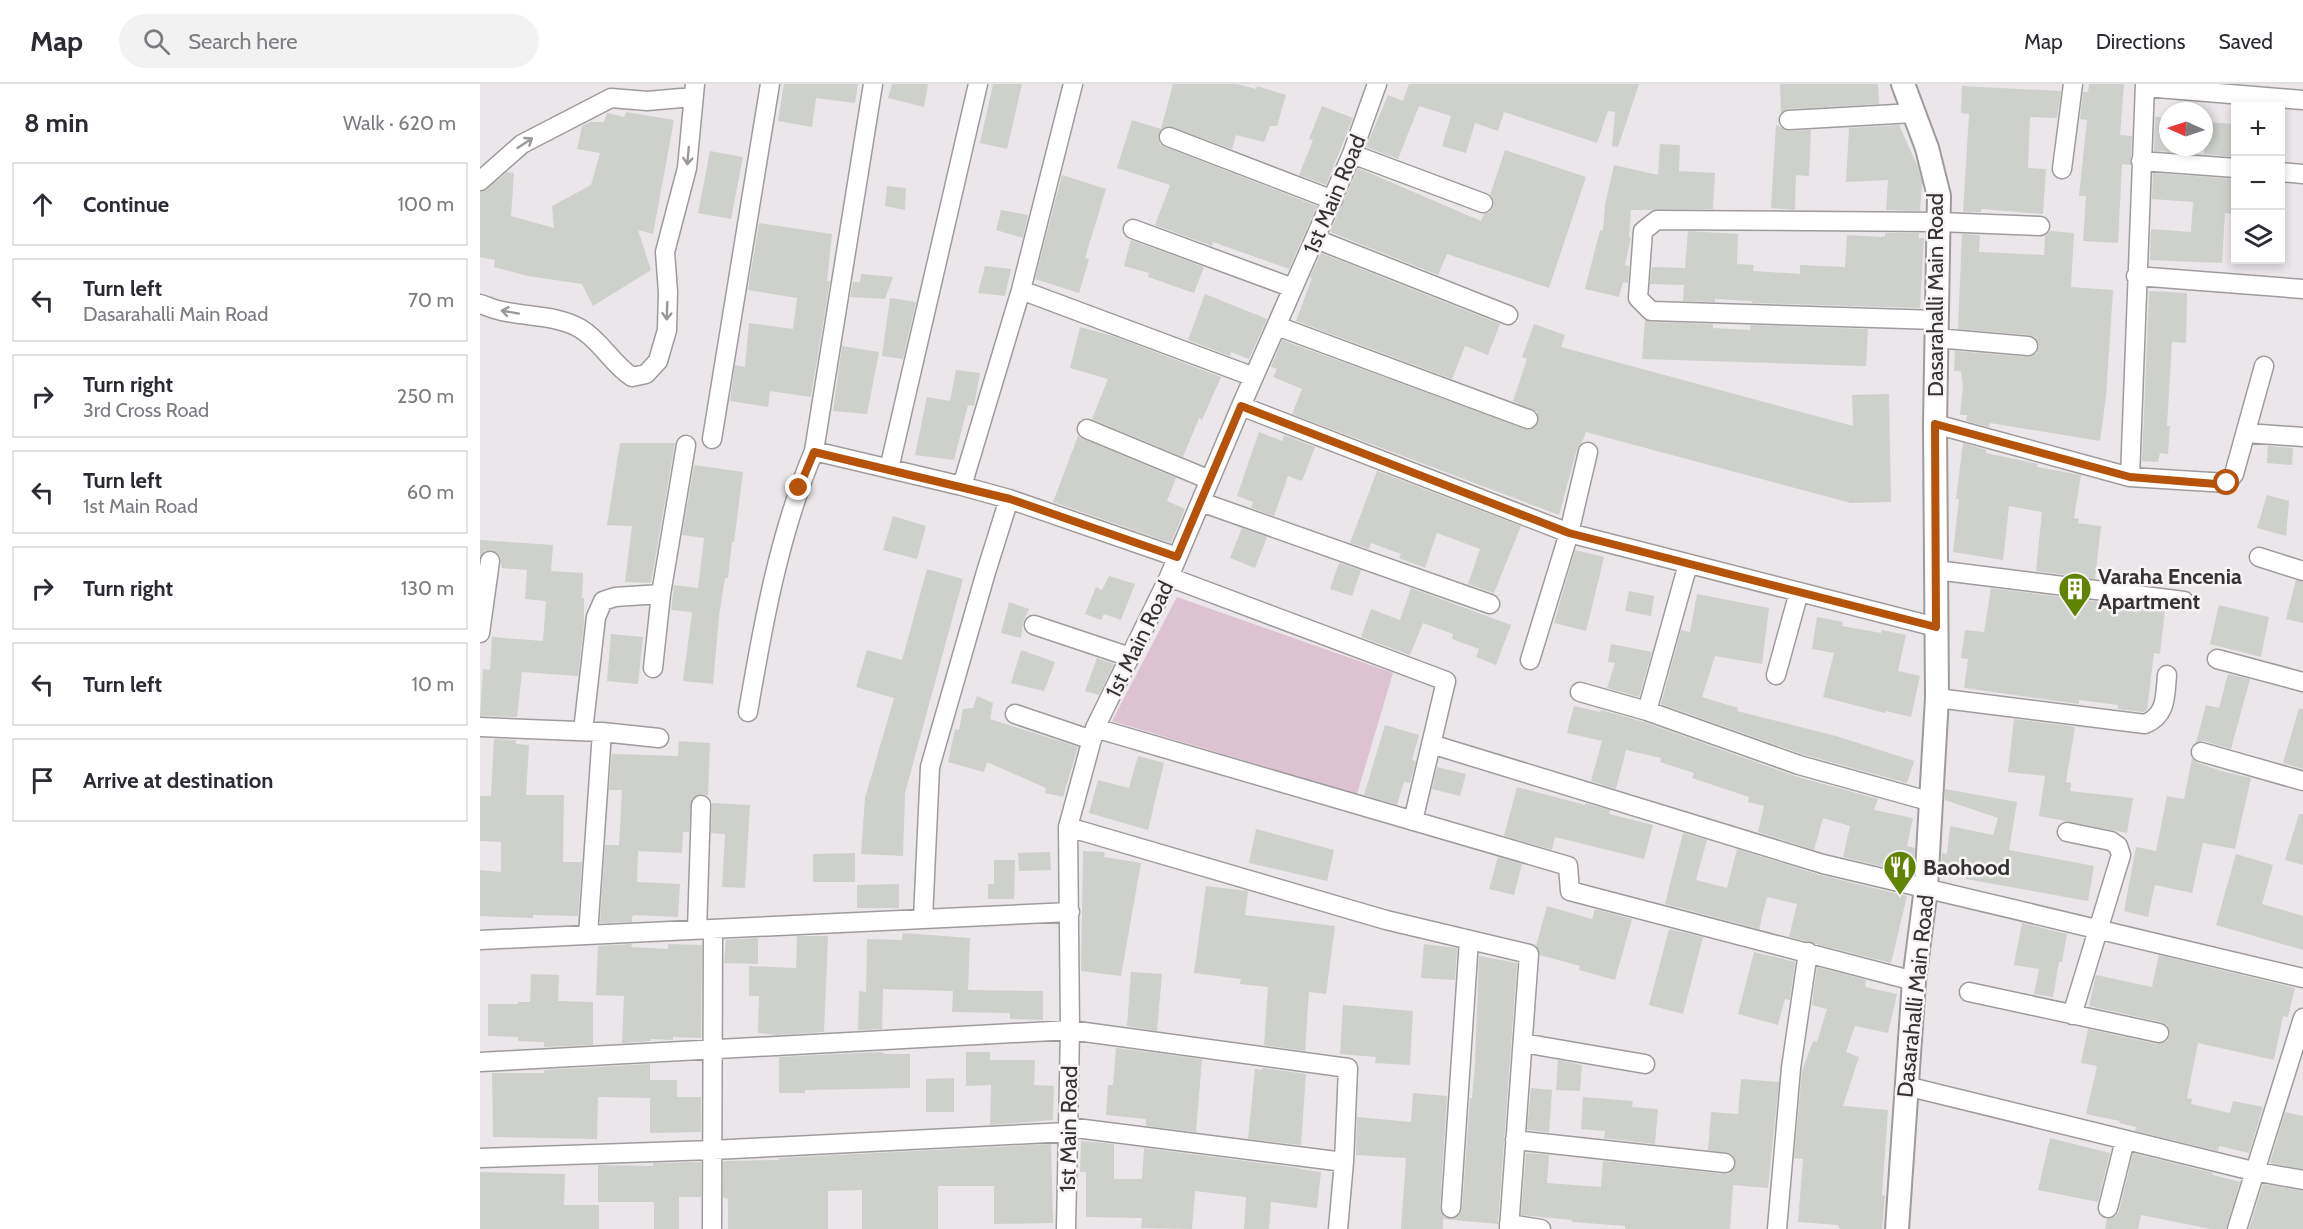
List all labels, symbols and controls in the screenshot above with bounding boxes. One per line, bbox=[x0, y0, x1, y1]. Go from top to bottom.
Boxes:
search box bbox=[119, 14, 539, 68]
text: Map bbox=[30, 24, 83, 58]
icon: search bbox=[140, 25, 173, 58]
text: Search here bbox=[188, 28, 297, 55]
text: Map bbox=[2024, 29, 2063, 54]
text: Directions bbox=[2096, 29, 2185, 54]
text: Saved bbox=[2218, 29, 2273, 54]
north arrow bbox=[2159, 102, 2213, 156]
map controls bbox=[2231, 102, 2285, 264]
button: + bbox=[2231, 102, 2285, 156]
text: 8 min bbox=[24, 107, 89, 139]
text: Walk · 620 m bbox=[343, 111, 456, 135]
street label: 1st Main Road bbox=[1297, 131, 1372, 258]
one-way arrow bbox=[516, 137, 533, 149]
one-way arrow bbox=[682, 145, 693, 165]
button: − bbox=[2231, 156, 2285, 210]
icon: ahead bbox=[26, 188, 59, 221]
text: Continue bbox=[83, 191, 169, 218]
text: 100 m bbox=[398, 192, 454, 216]
street label: Dasarahalli Main Road bbox=[1922, 193, 1949, 397]
button: layers bbox=[2231, 210, 2285, 264]
text: Turn left bbox=[83, 275, 162, 302]
icon: left bbox=[26, 284, 59, 317]
text: 70 m bbox=[408, 288, 454, 312]
one-way arrow bbox=[662, 300, 673, 320]
text: Dasarahalli Main Road bbox=[83, 302, 268, 326]
one-way arrow bbox=[501, 307, 521, 318]
text: Turn right bbox=[83, 371, 173, 398]
icon: right bbox=[26, 380, 59, 413]
text: 250 m bbox=[397, 384, 454, 408]
text: 3rd Cross Road bbox=[83, 398, 209, 422]
text: Turn left bbox=[83, 467, 162, 494]
route start bbox=[2213, 469, 2239, 495]
route end bbox=[785, 474, 811, 500]
icon: left bbox=[26, 476, 59, 509]
text: 60 m bbox=[407, 480, 454, 504]
text: 1st Main Road bbox=[83, 494, 198, 518]
place label: Varaha Encenia Apartment bbox=[2098, 563, 2242, 615]
building icon: Varaha Encenia Apartment bbox=[2057, 571, 2093, 618]
icon: right bbox=[26, 572, 59, 605]
text: Turn right bbox=[83, 575, 173, 602]
text: 130 m bbox=[401, 576, 454, 600]
street label: 1st Main Road bbox=[1100, 576, 1179, 702]
icon: left bbox=[26, 668, 59, 701]
text: Turn left bbox=[83, 671, 162, 698]
text: 10 m bbox=[411, 672, 454, 696]
icon: arrive bbox=[26, 764, 59, 797]
text: Arrive at destination bbox=[83, 767, 273, 794]
restaurant icon: Baohood bbox=[1882, 849, 1918, 896]
place label: Baohood bbox=[1923, 854, 2010, 881]
street label: Dasarahalli Main Road bbox=[1891, 893, 1940, 1099]
street label: 1st Main Road bbox=[1054, 1065, 1083, 1193]

